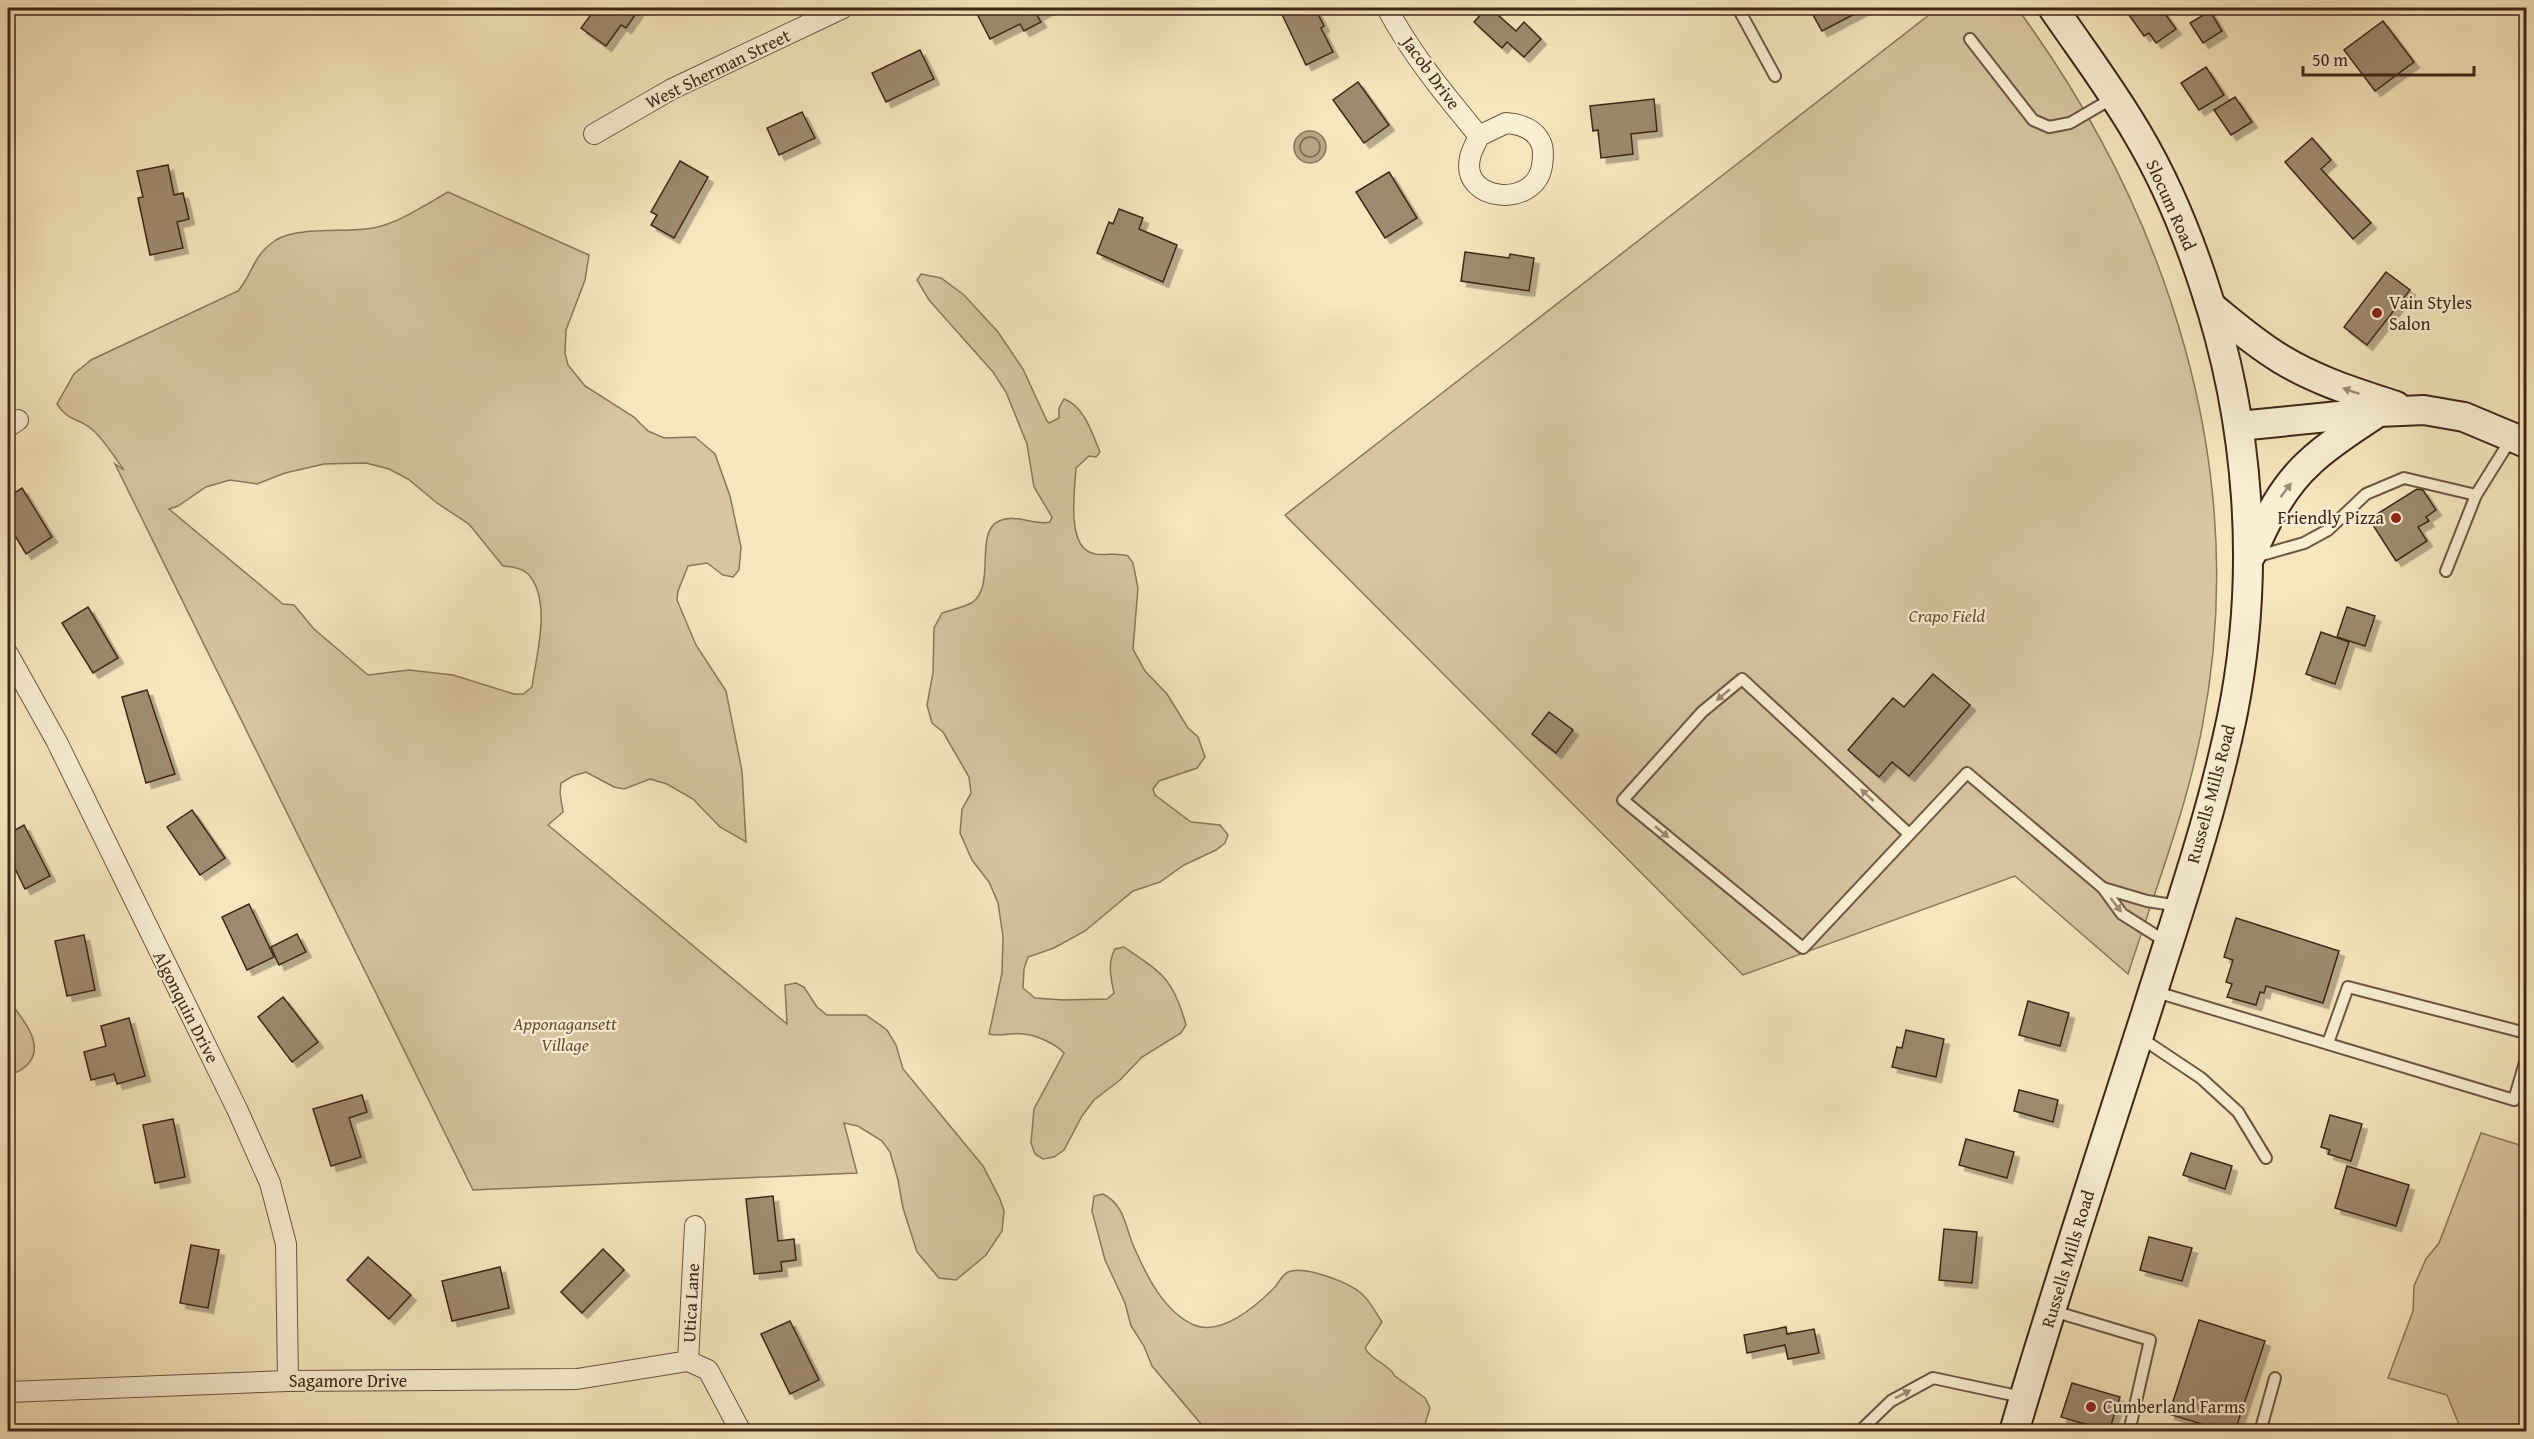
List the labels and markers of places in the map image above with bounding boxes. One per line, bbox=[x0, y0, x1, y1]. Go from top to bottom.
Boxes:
place label: Vain Styles Salon bbox=[2389, 289, 2472, 337]
marker: Vain Styles Salon bbox=[2370, 306, 2384, 320]
place label: Friendly Pizza bbox=[2278, 504, 2384, 531]
marker: Friendly Pizza bbox=[2389, 511, 2403, 525]
place label: Cumberland Farms bbox=[2103, 1393, 2246, 1420]
marker: Cumberland Farms bbox=[2084, 1400, 2098, 1414]

